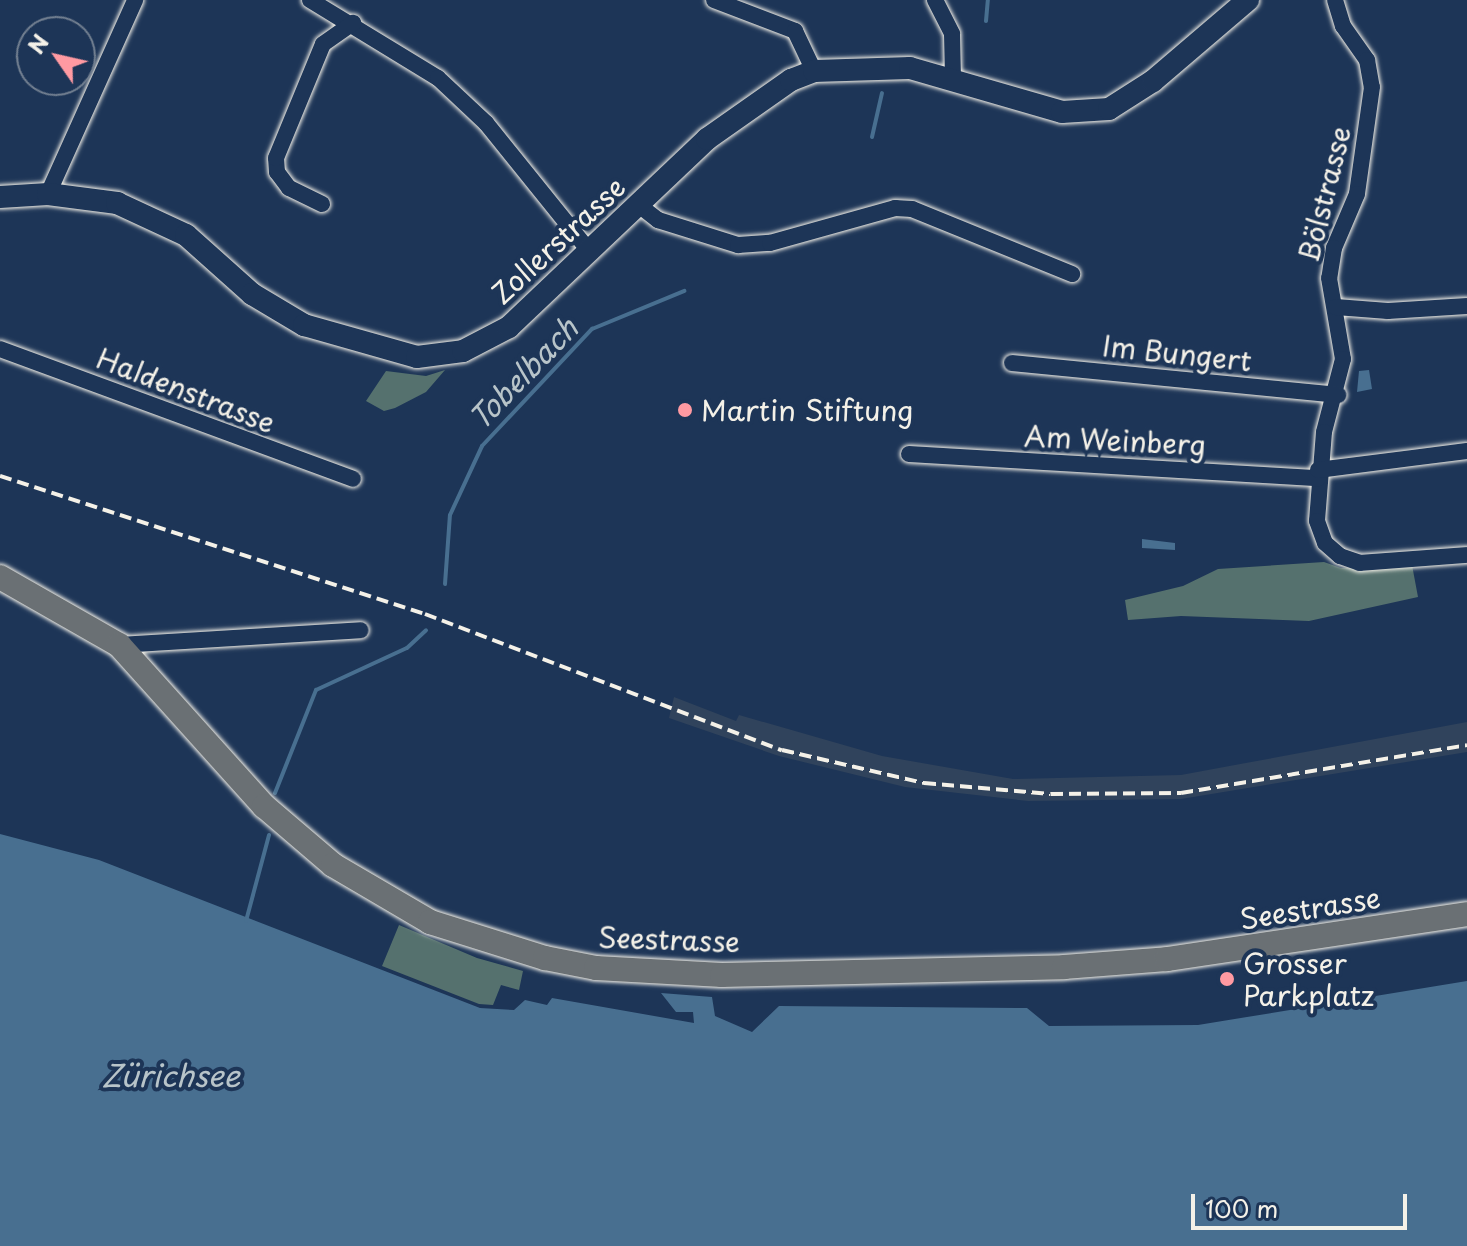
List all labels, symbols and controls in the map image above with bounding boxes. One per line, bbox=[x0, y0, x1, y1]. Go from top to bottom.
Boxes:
north arrow bbox=[16, 16, 96, 96]
text: N bbox=[19, 27, 56, 60]
street label: Bölstrasse bbox=[1291, 123, 1357, 265]
street label: Zollerstrasse bbox=[484, 170, 632, 310]
water label: Tobelbach bbox=[461, 310, 585, 436]
street label: Im Bungert bbox=[1100, 328, 1254, 378]
street label: Haldenstrasse bbox=[92, 341, 280, 439]
place label: Martin Stiftung bbox=[701, 393, 913, 427]
marker: Martin Stiftung bbox=[676, 401, 694, 419]
street label: Am Weinberg bbox=[1023, 418, 1207, 462]
street label: Seestrasse bbox=[1237, 880, 1383, 936]
street label: Seestrasse bbox=[597, 920, 741, 958]
place label: Grosser Parkplatz bbox=[1243, 946, 1374, 1012]
marker: Grosser Parkplatz bbox=[1218, 970, 1236, 988]
water label: Zürichsee bbox=[102, 1057, 240, 1093]
scale bar bbox=[1195, 1178, 1411, 1228]
text: 100 m bbox=[1205, 1190, 1278, 1226]

